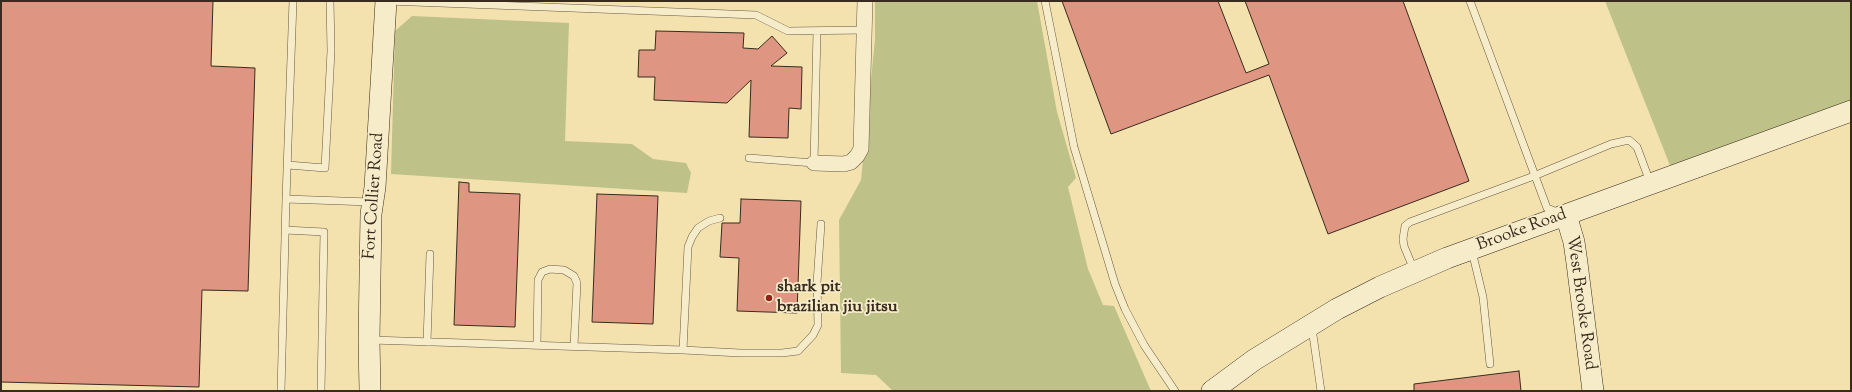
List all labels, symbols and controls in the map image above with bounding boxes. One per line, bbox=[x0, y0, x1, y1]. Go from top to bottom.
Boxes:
street label: Fort Collier Road bbox=[360, 132, 390, 260]
street label: Brooke Road bbox=[1474, 205, 1570, 257]
street label: West Brooke Road bbox=[1560, 234, 1600, 372]
place label: shark pit brazilian jiu jitsu bbox=[777, 278, 898, 318]
marker: shark pit brazilian jiu jitsu bbox=[764, 293, 774, 303]

